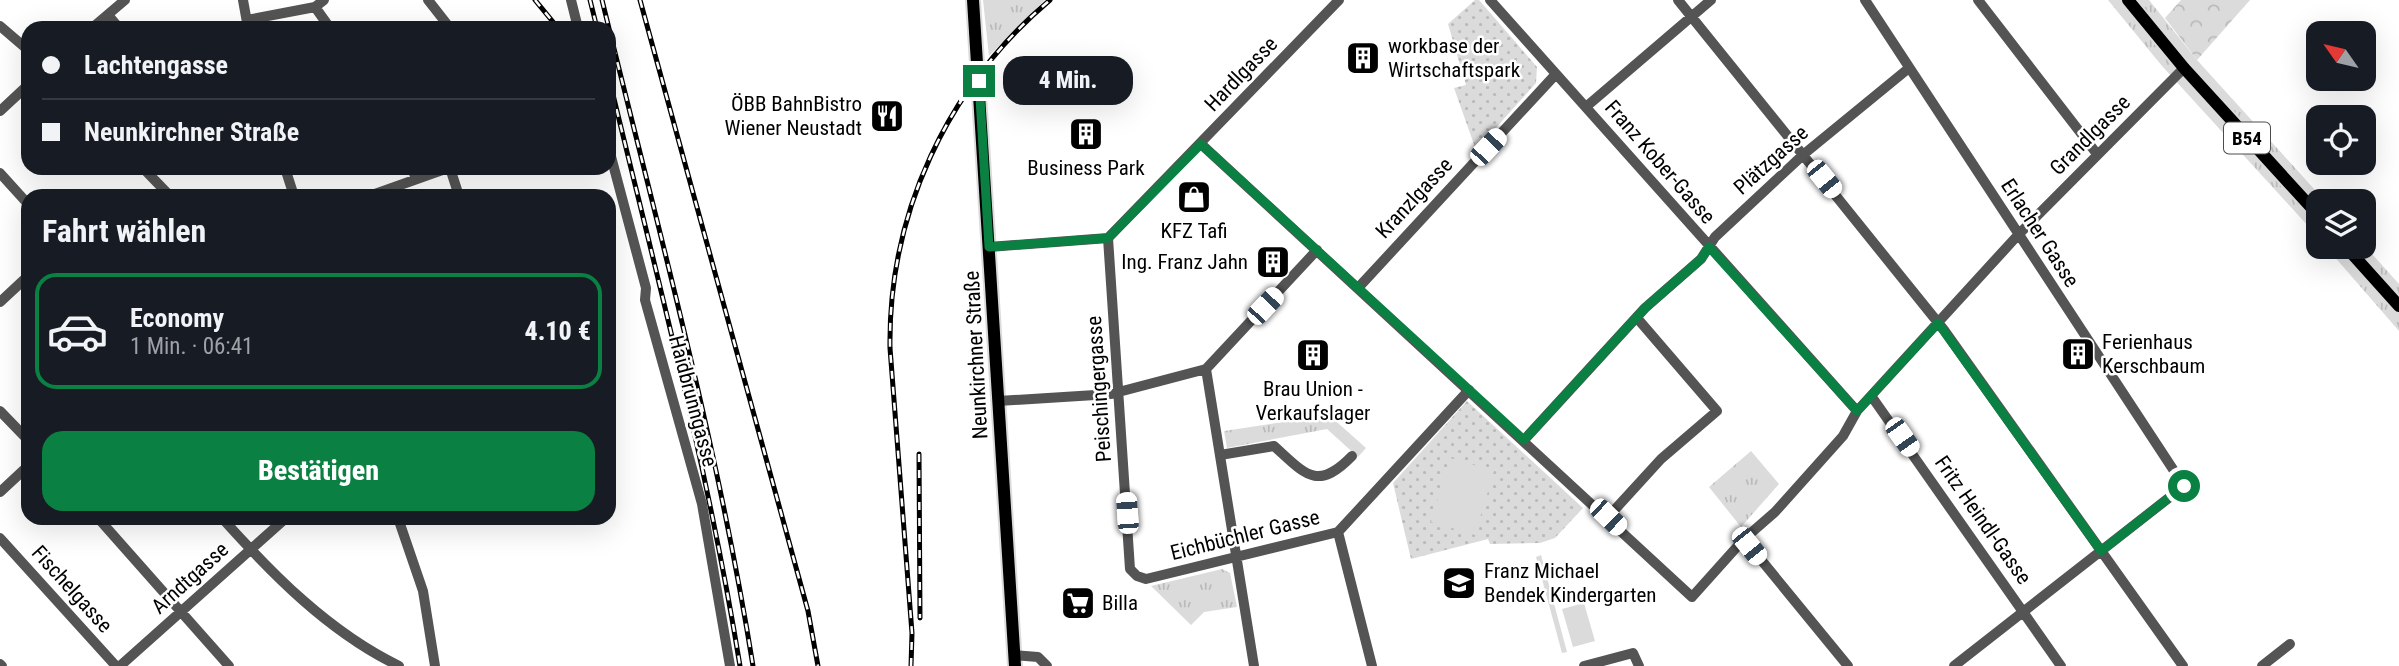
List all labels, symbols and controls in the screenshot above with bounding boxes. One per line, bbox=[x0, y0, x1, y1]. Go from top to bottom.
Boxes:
north arrow bbox=[2306, 21, 2376, 91]
map controls bbox=[2306, 21, 2376, 259]
street label: Hardlgasse bbox=[1200, 32, 1282, 116]
place label: workbase der Wirtschaftspark bbox=[1388, 34, 1521, 82]
building icon: workbase der Wirtschaftspark bbox=[1344, 39, 1382, 77]
text: Lachtengasse bbox=[84, 50, 228, 80]
callout: 4 Min. bbox=[1004, 56, 1133, 106]
route end bbox=[963, 65, 995, 97]
text: 4 Min. bbox=[1039, 67, 1097, 94]
street label: Grandlgasse bbox=[2045, 90, 2135, 180]
place label: ÖBB BahnBistro Wiener Neustadt bbox=[725, 92, 862, 140]
street label: Franz Kober-Gasse bbox=[1600, 96, 1720, 229]
restaurant icon: ÖBB BahnBistro Wiener Neustadt bbox=[868, 97, 906, 135]
button: locate bbox=[2306, 105, 2376, 175]
building icon: Business Park bbox=[1067, 115, 1105, 153]
text: Neunkirchner Straße bbox=[84, 117, 299, 147]
street label: Plätzgasse bbox=[1729, 120, 1813, 199]
road number: B54 bbox=[2224, 122, 2270, 154]
car bbox=[1466, 124, 1511, 170]
street label: Kranzlgasse bbox=[1371, 153, 1457, 243]
place label: Business Park bbox=[1027, 156, 1145, 180]
car bbox=[1803, 156, 1846, 202]
street label: Erlacher Gasse bbox=[1996, 174, 2084, 292]
shop icon: KFZ Tafi bbox=[1175, 178, 1213, 216]
button: layers bbox=[2306, 189, 2376, 259]
text: Fahrt wählen bbox=[42, 212, 206, 250]
place label: KFZ Tafi bbox=[1160, 219, 1228, 243]
building icon: Ing. Franz Jahn bbox=[1254, 243, 1292, 281]
place label: Ing. Franz Jahn bbox=[1121, 250, 1248, 274]
street label: Neunkirchner Straße bbox=[960, 270, 992, 440]
car bbox=[1243, 283, 1288, 329]
icon: car bbox=[46, 300, 109, 363]
text: Economy bbox=[130, 303, 224, 333]
street label: Peischingergasse bbox=[1082, 315, 1116, 463]
text: 4.10 € bbox=[524, 316, 591, 346]
place label: Ferienhaus Kerschbaum bbox=[2102, 330, 2205, 378]
text: 1 Min. · 06:41 bbox=[130, 333, 253, 360]
street label: Haidbrunngasse bbox=[664, 333, 722, 469]
building icon: Ferienhaus Kerschbaum bbox=[2059, 335, 2097, 373]
building icon: Brau Union - Verkaufslager bbox=[1294, 336, 1332, 374]
place label: Brau Union - Verkaufslager bbox=[1256, 377, 1370, 425]
car bbox=[1882, 414, 1923, 460]
button: Bestätigen bbox=[42, 431, 595, 511]
street label: Fritz Heindl-Gasse bbox=[1930, 451, 2036, 589]
route start bbox=[2168, 470, 2200, 502]
car bbox=[1116, 491, 1139, 535]
car bbox=[1586, 495, 1631, 539]
street label: Eichbüchler Gasse bbox=[1168, 505, 1322, 565]
car bbox=[1728, 523, 1771, 569]
street label: Arndtgasse bbox=[147, 537, 233, 619]
street label: Fischelgasse bbox=[27, 541, 117, 637]
place label: Franz Michael Bendek Kindergarten bbox=[1484, 559, 1657, 607]
school or university icon: Franz Michael Bendek Kindergarten bbox=[1440, 564, 1478, 602]
supermarket icon: Billa bbox=[1059, 584, 1097, 622]
place label: Billa bbox=[1102, 591, 1138, 615]

